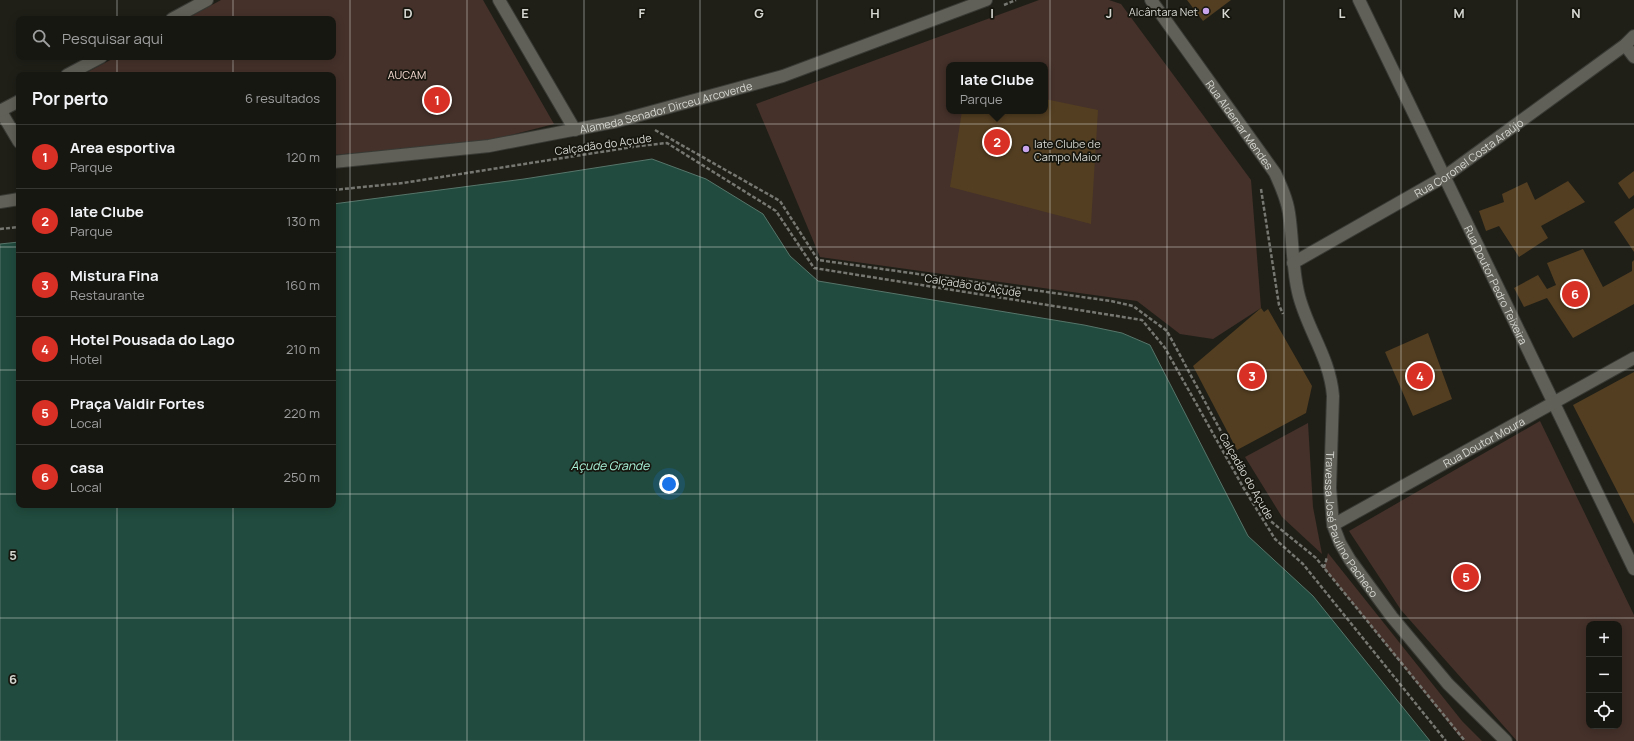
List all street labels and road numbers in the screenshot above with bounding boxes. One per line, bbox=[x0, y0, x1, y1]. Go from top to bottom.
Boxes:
street label: Alameda Senador Dirceu Arcoverde bbox=[578, 77, 754, 136]
street label: Rua Aldemar Mendes bbox=[1203, 77, 1277, 172]
street label: Rua Coronel Costa Araújo bbox=[1411, 114, 1526, 200]
street label: Calçadão do Açude bbox=[554, 130, 653, 158]
street label: Rua Doutor Pedro Teixeira bbox=[1461, 223, 1532, 347]
street label: Calçadão do Açude bbox=[924, 270, 1023, 300]
street label: Rua Doutor Moura bbox=[1440, 413, 1527, 470]
street label: Calçadão do Açude bbox=[1216, 430, 1278, 523]
street label: Travessa José Paulino Pacheco bbox=[1322, 451, 1382, 600]

